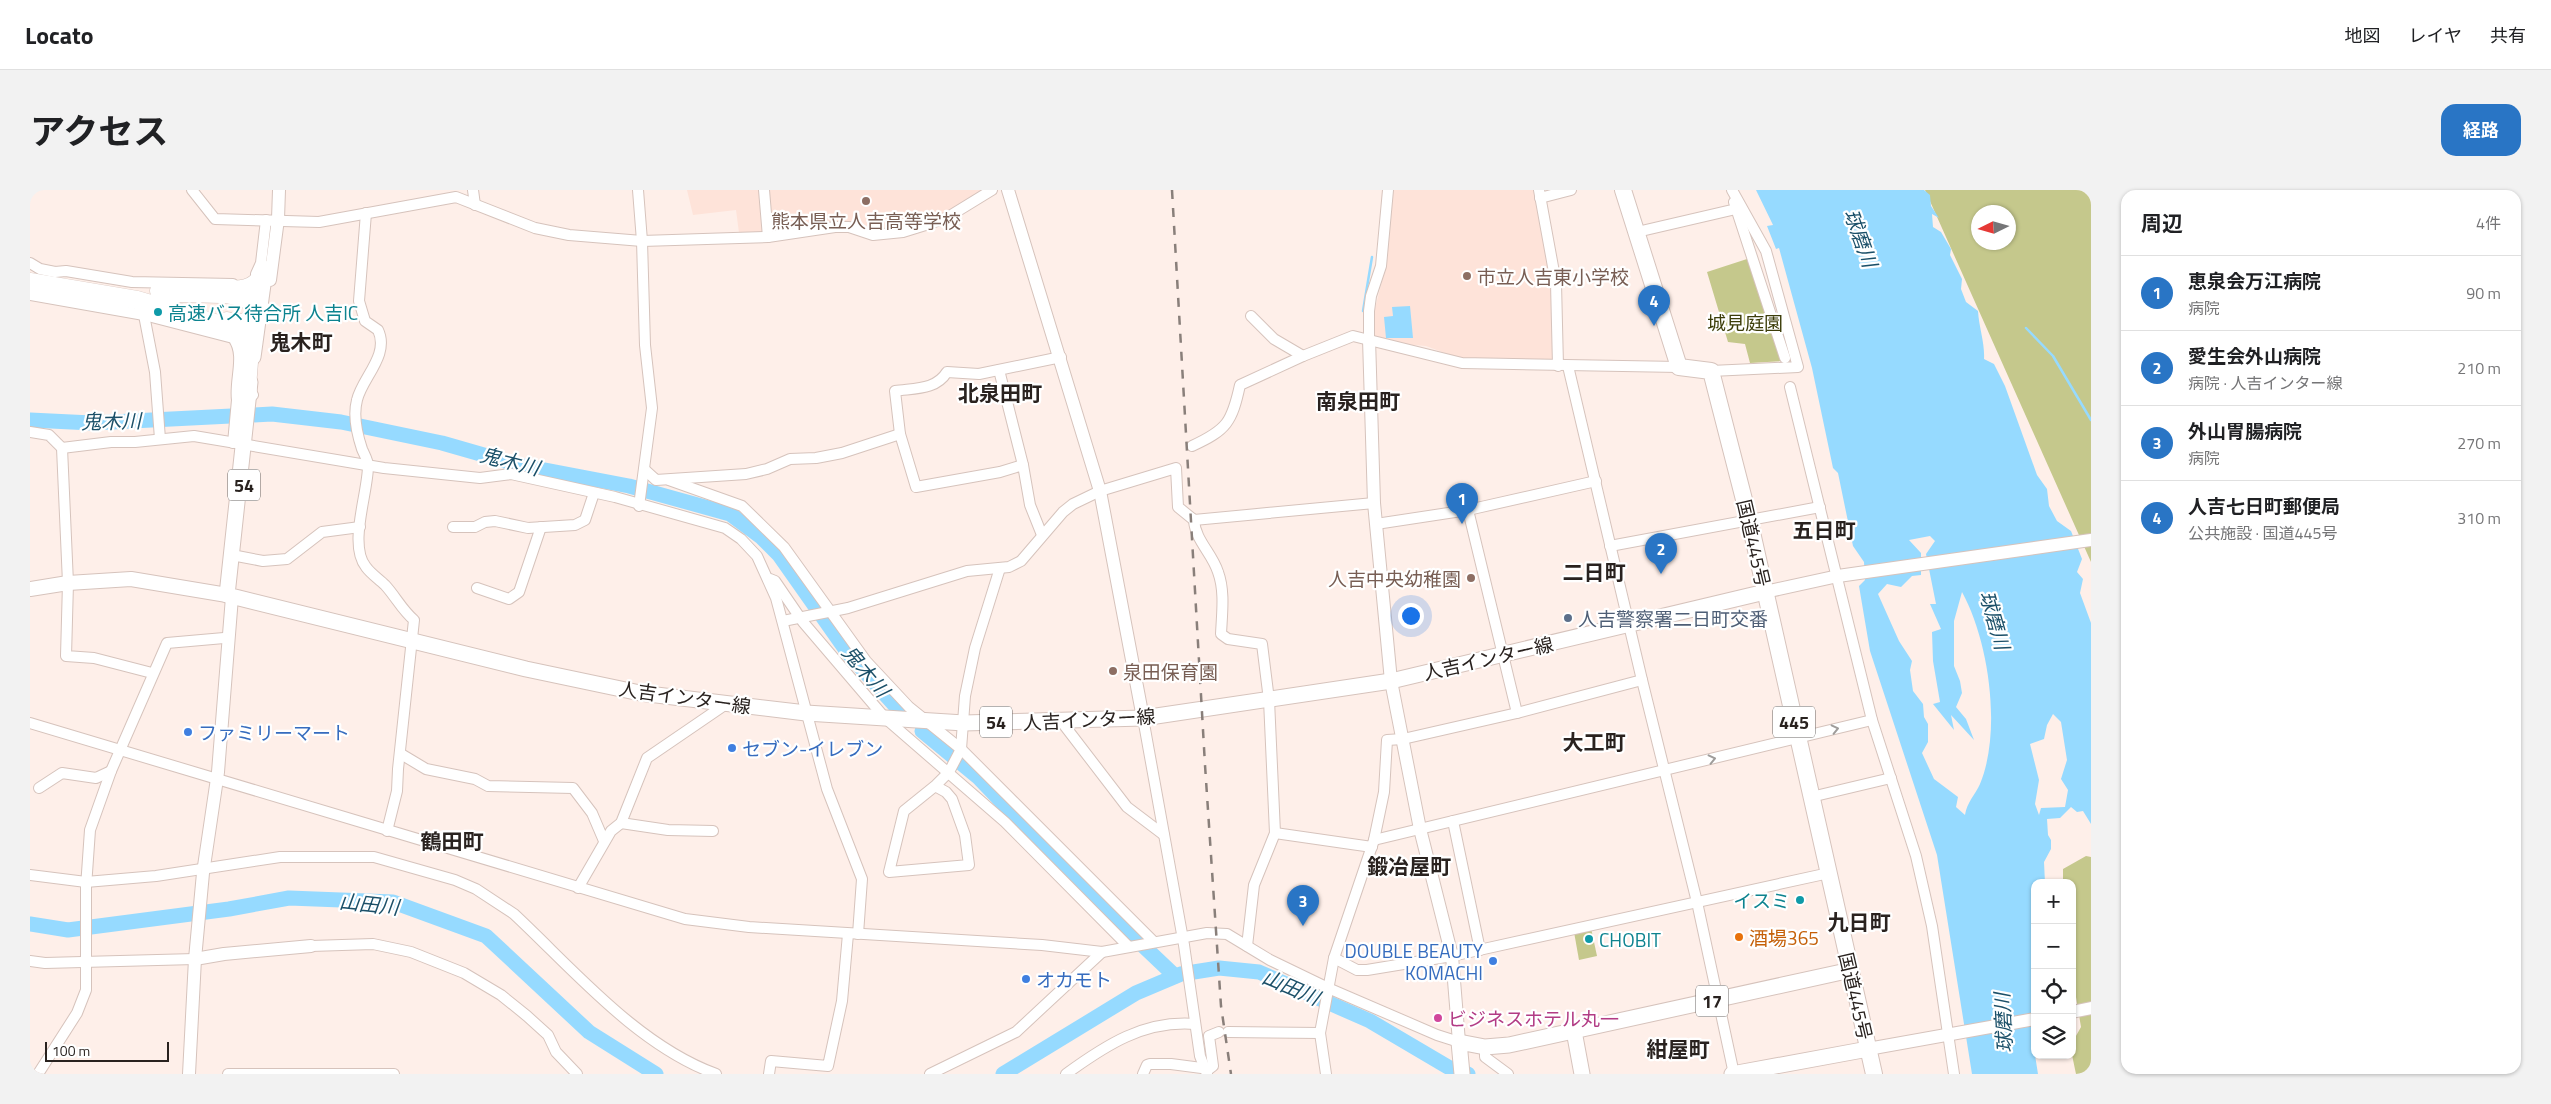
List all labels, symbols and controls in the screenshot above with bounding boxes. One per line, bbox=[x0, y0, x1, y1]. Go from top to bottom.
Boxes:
text: Locato bbox=[25, 17, 94, 53]
text: 地図 bbox=[2345, 22, 2381, 49]
text: レイヤ bbox=[2409, 22, 2462, 49]
text: 共有 bbox=[2490, 22, 2526, 49]
text: アクセス bbox=[30, 104, 168, 158]
button: 経路 bbox=[2441, 104, 2521, 156]
marker: 熊本県立人吉高等学校 bbox=[860, 195, 872, 207]
water label: 球磨川 bbox=[1836, 205, 1887, 273]
north arrow bbox=[1971, 205, 2016, 250]
place label: 熊本県立人吉高等学校 bbox=[771, 206, 961, 235]
text: 周辺 bbox=[2141, 207, 2183, 239]
text: 4件 bbox=[2476, 211, 2501, 235]
place label: 市立人吉東小学校 bbox=[1477, 262, 1629, 291]
text: 恵泉会万江病院 bbox=[2188, 266, 2321, 295]
marker: 市立人吉東小学校 bbox=[1461, 270, 1473, 282]
text: 1 bbox=[2153, 281, 2161, 305]
text: 90 m bbox=[2466, 281, 2501, 305]
pin: 4 bbox=[1638, 285, 1670, 326]
text: 病院 bbox=[2188, 296, 2220, 320]
place label: 高速バス待合所 人吉IC bbox=[168, 298, 358, 327]
marker: 高速バス待合所 人吉IC bbox=[152, 306, 164, 318]
park label: 城見庭園 bbox=[1707, 308, 1783, 337]
district label: 鬼木町 bbox=[270, 326, 333, 358]
text: 愛生会外山病院 bbox=[2188, 341, 2321, 370]
text: 2 bbox=[2153, 356, 2161, 380]
text: 210 m bbox=[2457, 356, 2501, 380]
text: 病院 · 人吉インター線 bbox=[2188, 371, 2343, 395]
district label: 北泉田町 bbox=[958, 377, 1042, 409]
district label: 南泉田町 bbox=[1316, 385, 1400, 417]
water label: 鬼木川 bbox=[81, 405, 143, 437]
text: 外山胃腸病院 bbox=[2188, 416, 2302, 445]
text: 3 bbox=[2153, 431, 2161, 455]
text: 270 m bbox=[2457, 431, 2501, 455]
water label: 鬼木川 bbox=[477, 439, 545, 484]
text: 病院 bbox=[2188, 446, 2220, 470]
road number: 54 bbox=[228, 470, 260, 500]
pin: 1 bbox=[1446, 483, 1478, 524]
text: 人吉七日町郵便局 bbox=[2188, 491, 2340, 520]
street label: 国道445号 bbox=[1730, 496, 1778, 590]
text: 4 bbox=[2153, 506, 2161, 530]
text: 310 m bbox=[2457, 506, 2501, 530]
district label: 五日町 bbox=[1793, 514, 1856, 546]
text: 公共施設 · 国道445号 bbox=[2188, 521, 2337, 545]
pin: 2 bbox=[1645, 533, 1677, 574]
district label: 二日町 bbox=[1563, 556, 1626, 588]
place label: 人吉中央幼稚園 bbox=[1328, 564, 1461, 593]
marker: 人吉中央幼稚園 bbox=[1465, 572, 1477, 584]
water label: 球磨川 bbox=[1972, 587, 2019, 655]
your location bbox=[1398, 603, 1424, 629]
place label: 人吉警察署二日町交番 bbox=[1578, 604, 1768, 633]
marker: 人吉警察署二日町交番 bbox=[1562, 612, 1574, 624]
street label: 人吉インター線 bbox=[1420, 629, 1556, 687]
water label: 鬼木川 bbox=[835, 638, 898, 705]
place label: 泉田保育園 bbox=[1123, 657, 1218, 686]
marker: 泉田保育園 bbox=[1107, 665, 1119, 677]
street label: 人吉インター線 bbox=[617, 673, 753, 721]
street label: 人吉インター線 bbox=[1022, 701, 1156, 737]
road number: 54 bbox=[980, 706, 1012, 738]
road number: 445 bbox=[1773, 706, 1815, 738]
place label: ファミリーマート bbox=[198, 718, 350, 747]
one-way arrow bbox=[1830, 724, 1839, 735]
marker: ファミリーマート bbox=[182, 726, 194, 738]
district label: 大工町 bbox=[1563, 726, 1626, 758]
place label: セブン-イレブン bbox=[742, 734, 883, 763]
marker: セブン-イレブン bbox=[726, 742, 738, 754]
one-way arrow bbox=[1707, 754, 1716, 765]
district label: 鶴田町 bbox=[421, 825, 484, 857]
district label: 鍛冶屋町 bbox=[1367, 850, 1451, 882]
map controls bbox=[2031, 879, 2076, 1059]
button: + bbox=[2031, 879, 2076, 924]
water label: 山田川 bbox=[338, 885, 402, 923]
pin: 3 bbox=[1287, 885, 1319, 926]
place label: イスミ bbox=[1734, 886, 1790, 915]
marker: イスミ bbox=[1794, 894, 1806, 906]
district label: 九日町 bbox=[1828, 906, 1891, 938]
place label: 酒場365 bbox=[1749, 923, 1819, 952]
button: − bbox=[2031, 924, 2076, 969]
place label: CHOBIT bbox=[1599, 925, 1661, 954]
marker: 酒場365 bbox=[1733, 931, 1745, 943]
marker: CHOBIT bbox=[1583, 933, 1595, 945]
place label: DOUBLE BEAUTY KOMACHI bbox=[1345, 936, 1484, 987]
street label: 国道445号 bbox=[1832, 949, 1880, 1043]
marker: DOUBLE BEAUTY KOMACHI bbox=[1487, 955, 1499, 967]
water label: 山田川 bbox=[1257, 961, 1327, 1014]
place label: オカモト bbox=[1036, 965, 1112, 994]
button: locate bbox=[2031, 969, 2076, 1014]
marker: オカモト bbox=[1020, 973, 1032, 985]
road number: 17 bbox=[1696, 986, 1728, 1016]
water label: 球磨川 bbox=[1986, 990, 2020, 1054]
place label: ビジネスホテル丸一 bbox=[1448, 1004, 1619, 1033]
marker: ビジネスホテル丸一 bbox=[1432, 1012, 1444, 1024]
button: layers bbox=[2031, 1014, 2076, 1059]
district label: 紺屋町 bbox=[1647, 1033, 1710, 1065]
scale bar bbox=[45, 1039, 169, 1062]
text: 100 m bbox=[52, 1040, 90, 1061]

